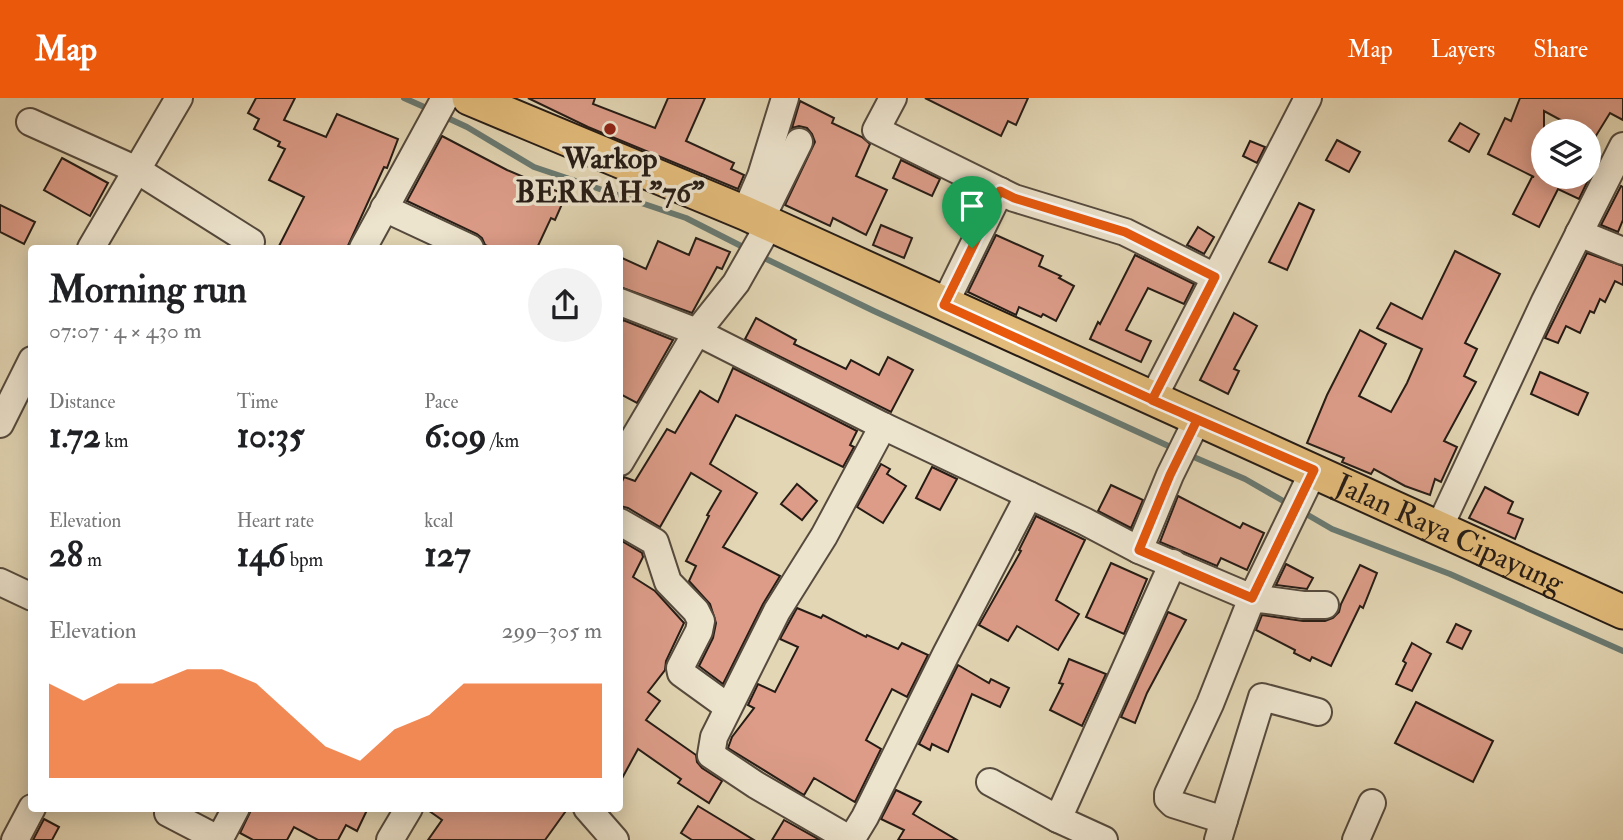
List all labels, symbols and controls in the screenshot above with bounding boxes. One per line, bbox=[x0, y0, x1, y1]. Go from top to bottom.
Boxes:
text: Map bbox=[35, 29, 97, 70]
text: Map bbox=[1348, 34, 1393, 65]
text: Layers bbox=[1431, 34, 1495, 65]
text: Share bbox=[1533, 34, 1588, 65]
map controls bbox=[1531, 119, 1601, 189]
button: layers bbox=[1531, 119, 1601, 189]
marker: Warkop BERKAH "76" bbox=[602, 121, 618, 137]
place label: Warkop BERKAH "76" bbox=[516, 140, 705, 211]
pin bbox=[942, 176, 1002, 248]
icon: arrive bbox=[953, 187, 991, 225]
text: Morning run bbox=[49, 266, 247, 314]
button: share bbox=[528, 268, 602, 342]
text: 07:07 · 4 × 430 m bbox=[49, 316, 202, 345]
text: Distance bbox=[49, 390, 115, 414]
text: Time bbox=[237, 390, 278, 414]
text: Pace bbox=[424, 390, 458, 414]
text: 1.72 bbox=[49, 414, 101, 458]
text: 10:35 bbox=[237, 414, 304, 458]
text: 6:09 bbox=[424, 414, 487, 458]
text: km bbox=[101, 429, 129, 453]
text: /km bbox=[487, 429, 519, 453]
street label: Jalan Raya Cipayung bbox=[1329, 465, 1571, 602]
text: Elevation bbox=[49, 509, 121, 533]
text: Heart rate bbox=[237, 509, 314, 533]
text: kcal bbox=[424, 509, 453, 533]
text: 28 bbox=[49, 533, 83, 577]
text: 146 bbox=[237, 533, 286, 577]
text: 127 bbox=[424, 533, 471, 577]
text: m bbox=[83, 548, 102, 572]
text: bpm bbox=[286, 548, 323, 572]
text: Elevation bbox=[49, 616, 137, 645]
text: 299–305 m bbox=[502, 616, 602, 645]

